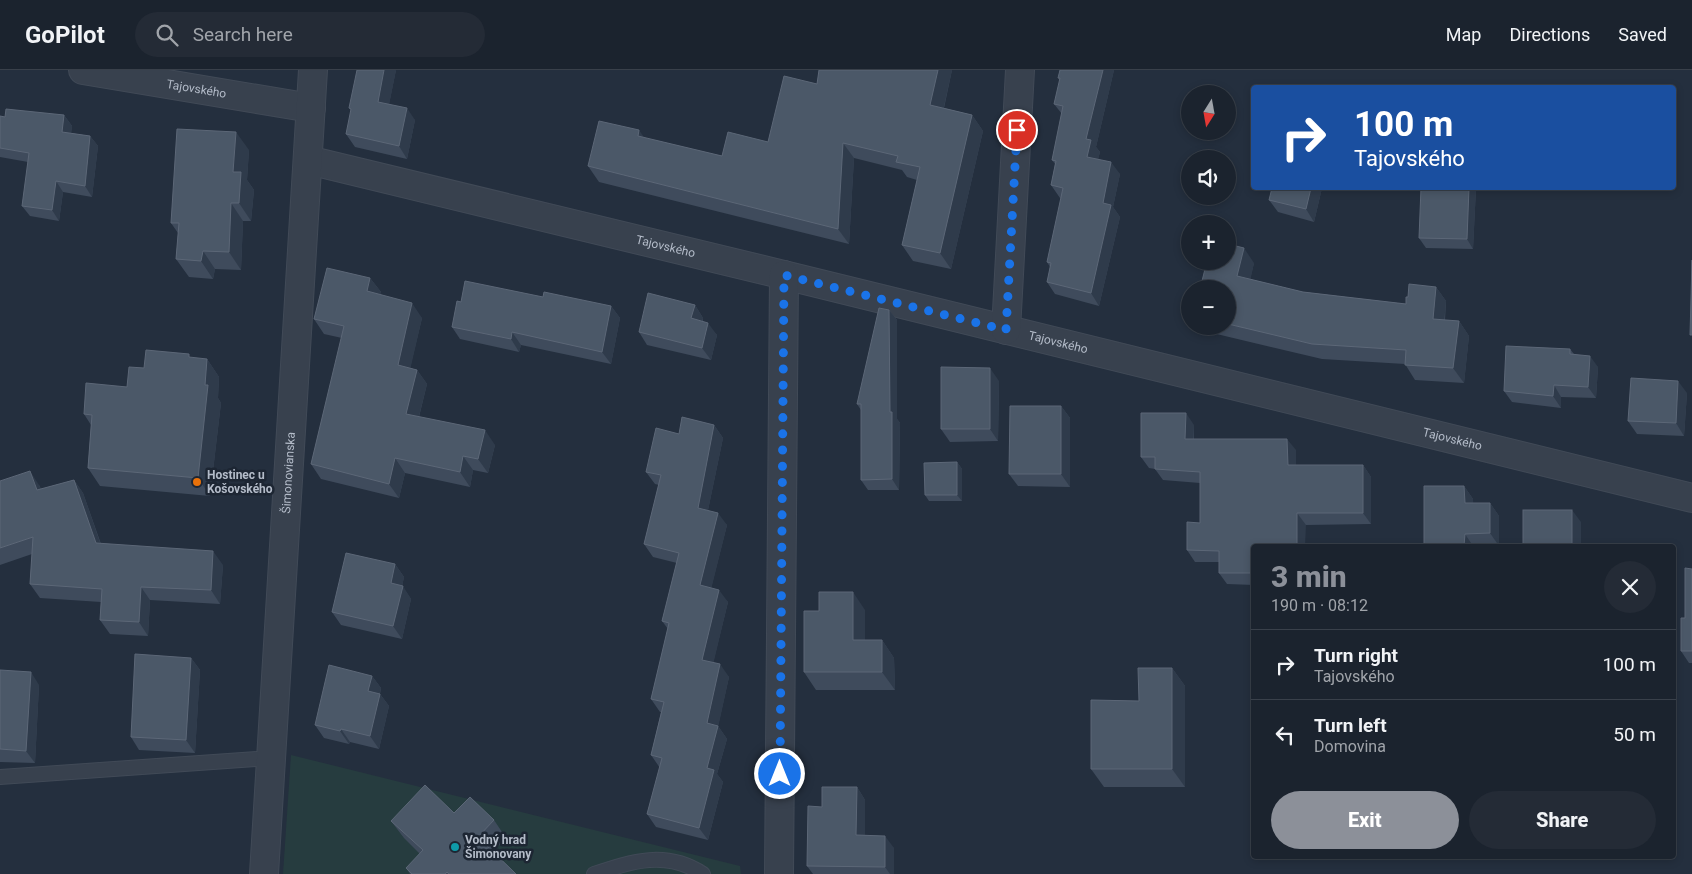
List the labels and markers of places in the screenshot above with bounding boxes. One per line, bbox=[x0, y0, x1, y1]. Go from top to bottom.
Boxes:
pin bbox=[996, 109, 1038, 151]
place label: Hostinec u Košovského bbox=[207, 468, 273, 496]
marker: Hostinec u Košovského bbox=[191, 476, 203, 488]
place label: Vodný hrad Šimonovany bbox=[465, 833, 532, 861]
marker: Vodný hrad Šimonovany bbox=[449, 841, 461, 853]

